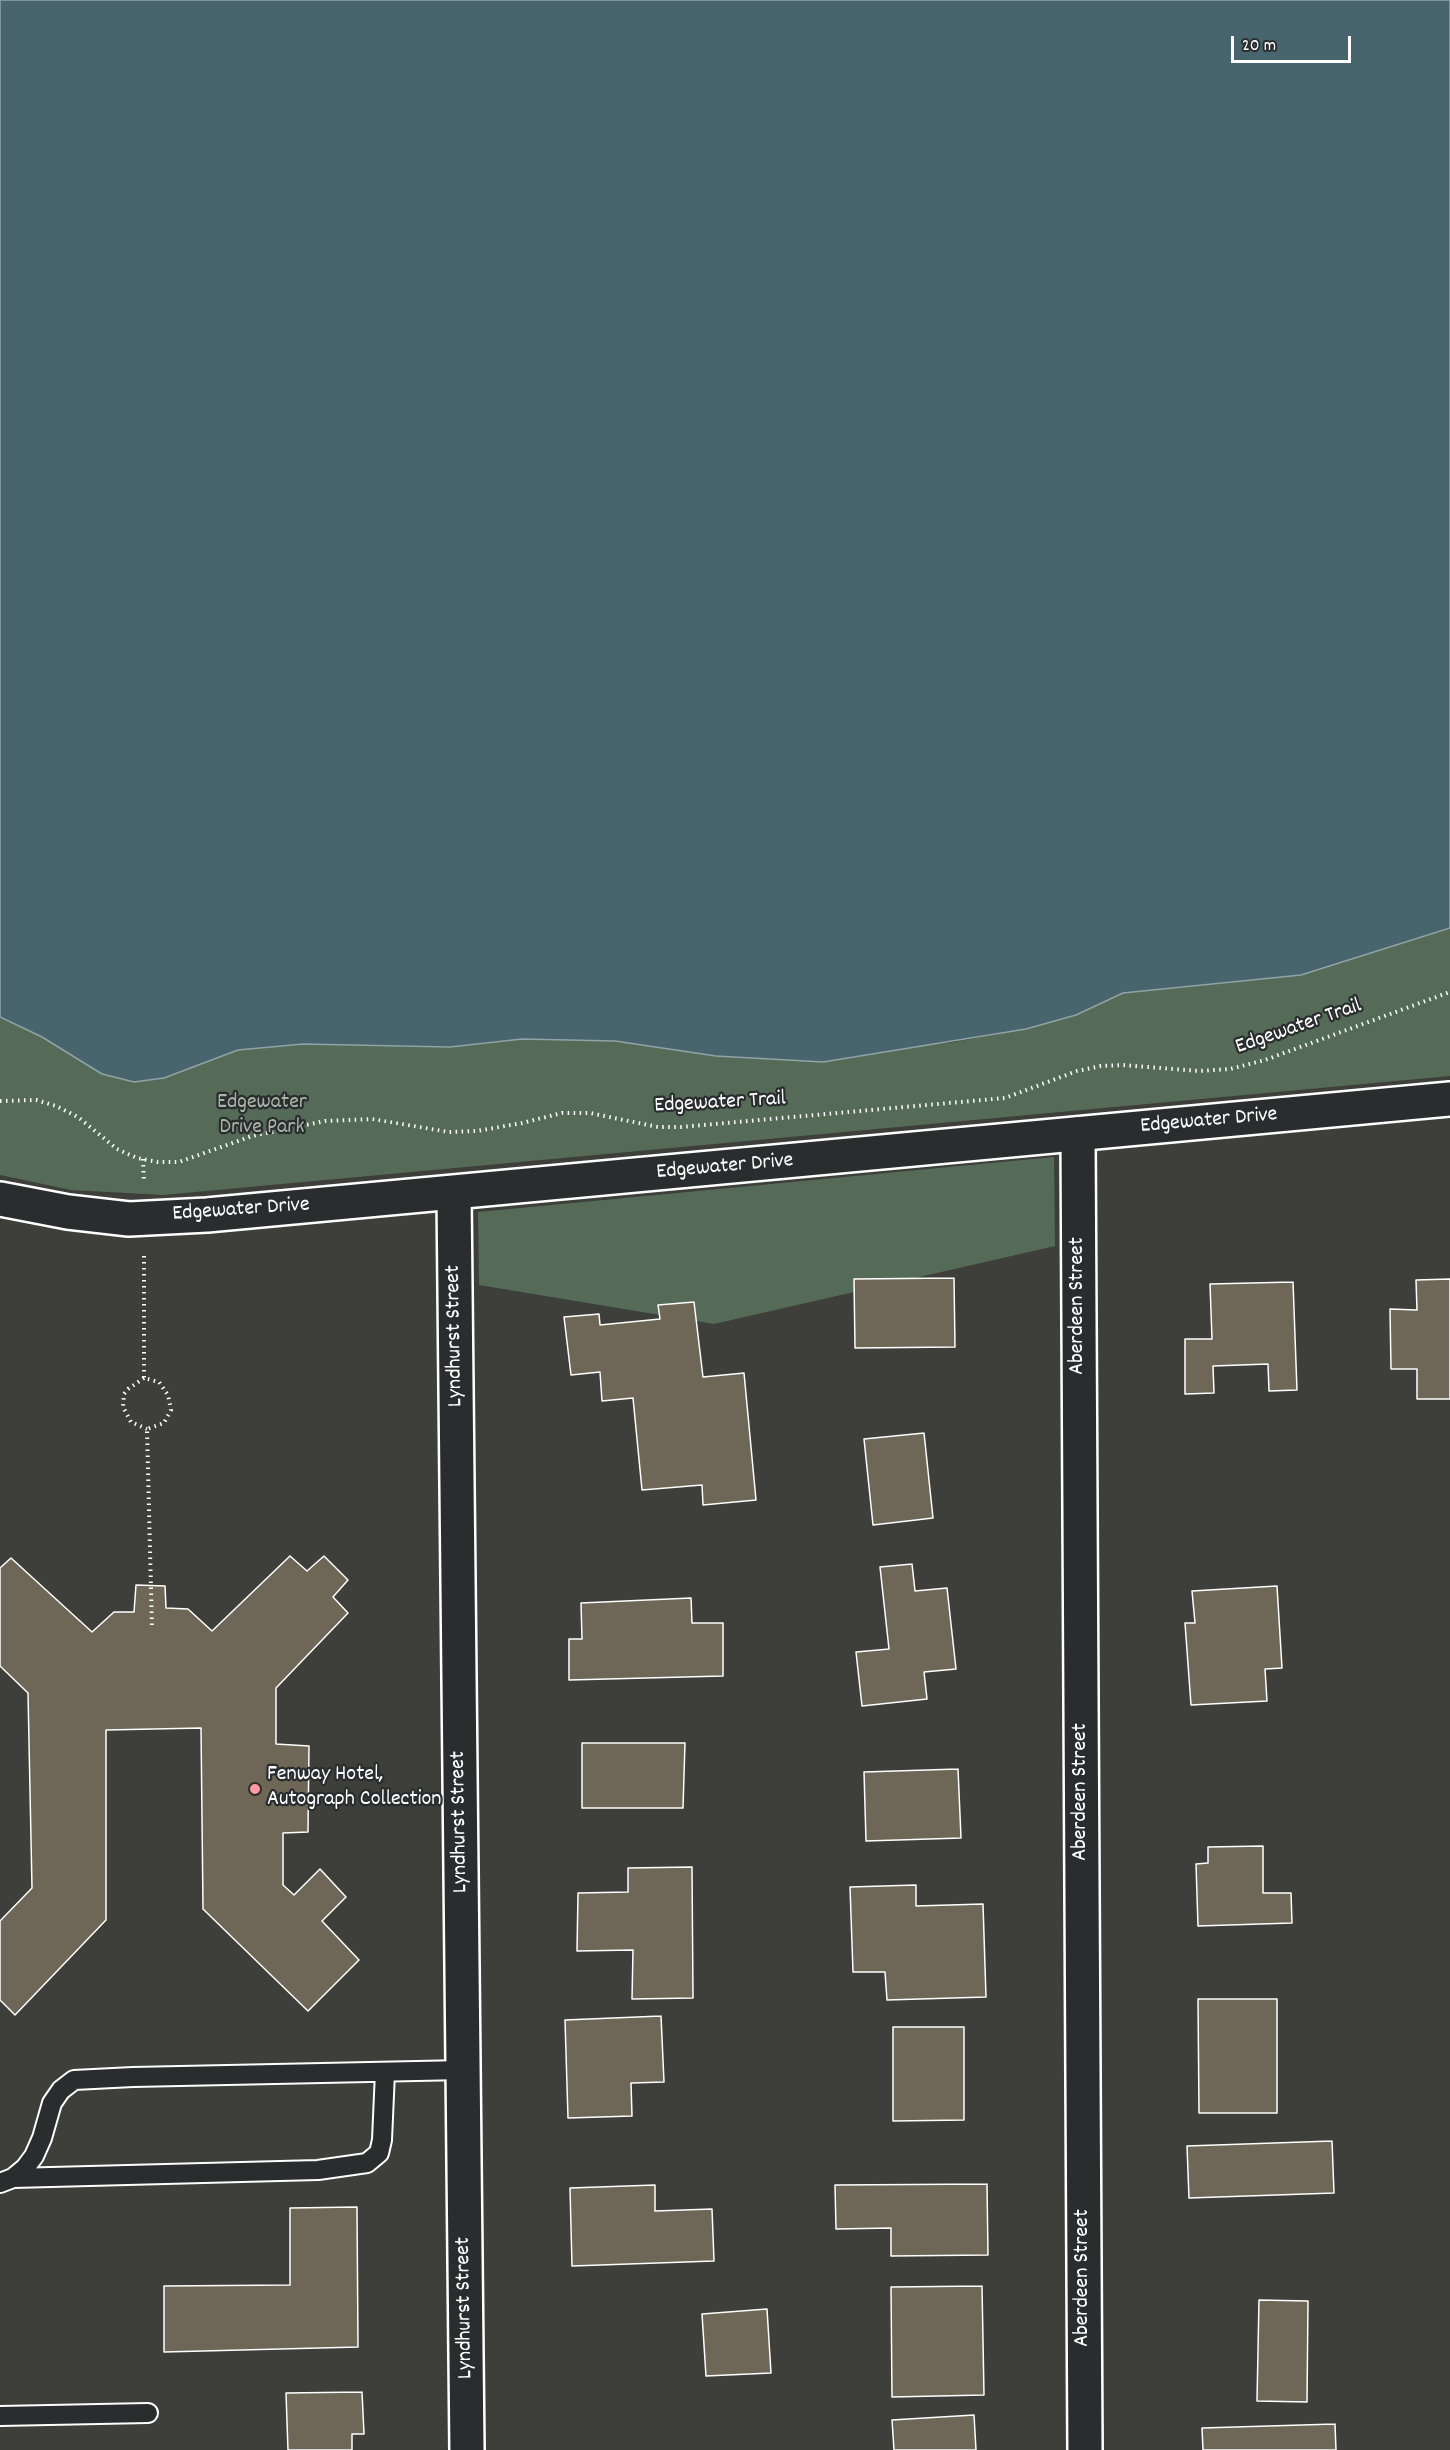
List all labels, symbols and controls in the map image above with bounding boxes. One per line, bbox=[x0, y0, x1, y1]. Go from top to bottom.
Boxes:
scale bar bbox=[1234, 24, 1354, 62]
text: 20 m bbox=[1242, 34, 1276, 59]
street label: Edgewater Trail bbox=[1232, 994, 1366, 1062]
street label: Edgewater Trail bbox=[654, 1087, 786, 1121]
park label: Edgewater Drive Park bbox=[217, 1091, 307, 1142]
street label: Edgewater Drive bbox=[1139, 1103, 1279, 1141]
street label: Edgewater Drive bbox=[655, 1149, 795, 1187]
street label: Edgewater Drive bbox=[171, 1193, 311, 1229]
street label: Aberdeen Street bbox=[1066, 1237, 1092, 1375]
street label: Lyndhurst Street bbox=[442, 1265, 470, 1407]
street label: Aberdeen Street bbox=[1069, 1723, 1095, 1861]
street label: Lyndhurst Street bbox=[447, 1751, 475, 1893]
place label: Fenway Hotel, Autograph Collection bbox=[267, 1763, 442, 1814]
marker: Fenway Hotel, Autograph Collection bbox=[248, 1782, 262, 1796]
street label: Aberdeen Street bbox=[1071, 2209, 1097, 2347]
street label: Lyndhurst Street bbox=[452, 2237, 480, 2379]

